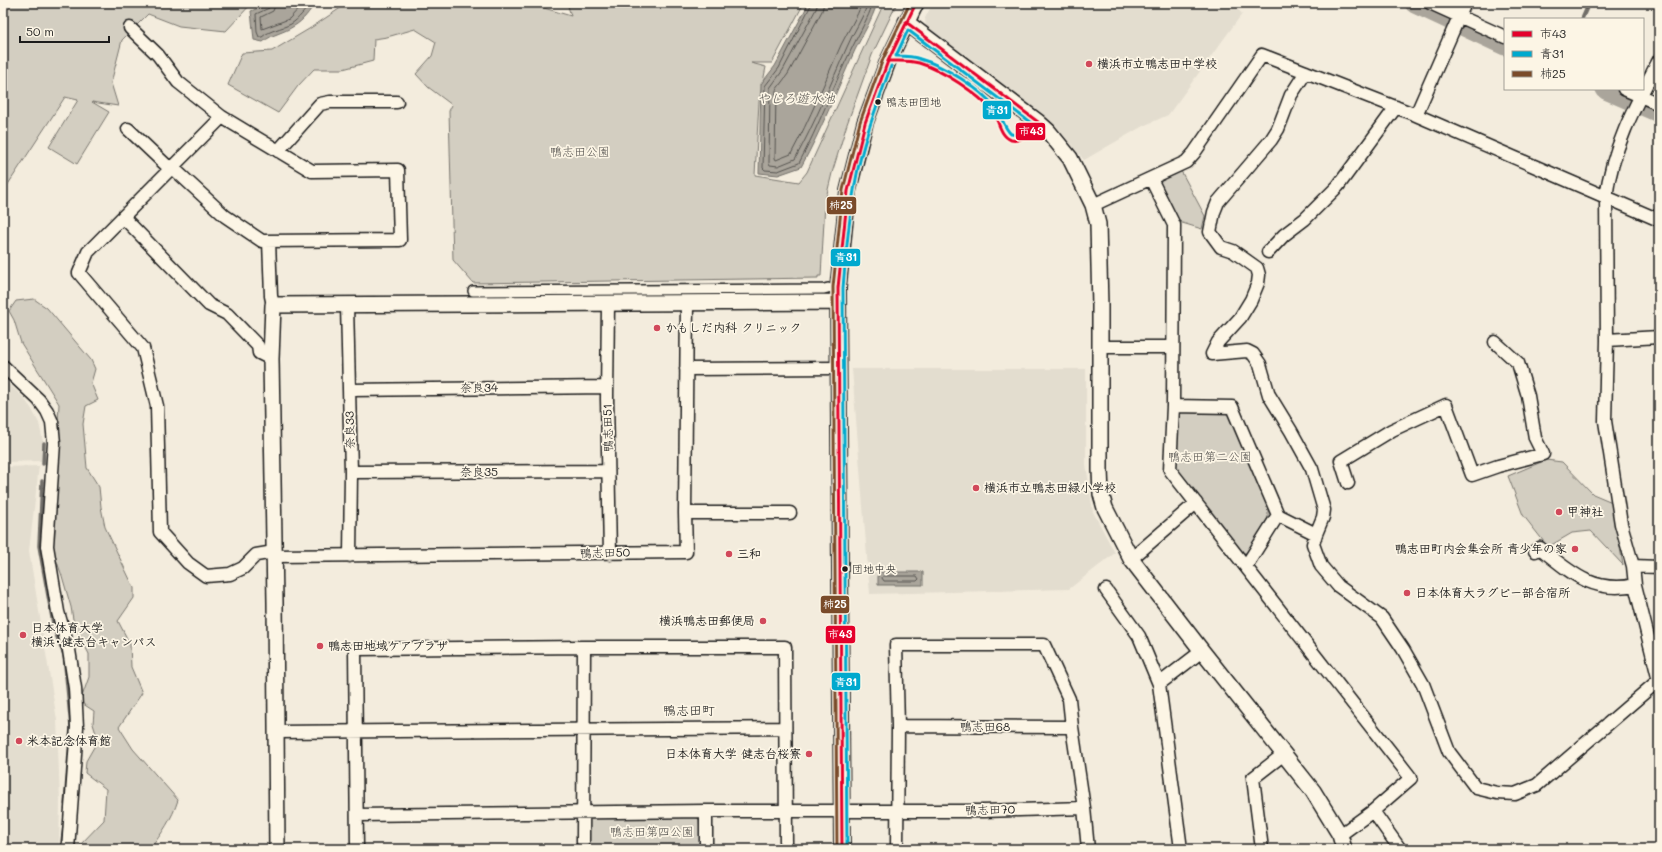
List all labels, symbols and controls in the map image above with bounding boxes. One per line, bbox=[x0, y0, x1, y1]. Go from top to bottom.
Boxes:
scale bar bbox=[20, 18, 109, 44]
legend bbox=[1504, 18, 1644, 90]
text: 50 m bbox=[26, 23, 54, 39]
text: 市43 bbox=[1540, 25, 1566, 41]
text: 青31 bbox=[1540, 45, 1564, 61]
place label: 横浜市立鴨志田中学校 bbox=[1097, 55, 1217, 71]
marker: 横浜市立鴨志田中学校 bbox=[1084, 59, 1094, 69]
text: 柿25 bbox=[1540, 65, 1566, 81]
water label: やじろ遊水池 bbox=[757, 89, 836, 106]
place label: 鴨志田団地 bbox=[886, 94, 941, 109]
marker: 鴨志田団地 bbox=[873, 97, 883, 107]
line badge: 青31 bbox=[982, 100, 1012, 120]
text: 青31 bbox=[986, 102, 1008, 117]
line badge: 市43 bbox=[1015, 122, 1046, 141]
text: 市43 bbox=[1019, 123, 1044, 138]
park label: 鴨志田公園 bbox=[550, 143, 610, 159]
line badge: 柿25 bbox=[826, 196, 857, 215]
text: 柿25 bbox=[829, 197, 853, 212]
line badge: 青31 bbox=[830, 248, 861, 267]
text: 青31 bbox=[835, 249, 857, 264]
place label: かもしだ内科 クリニック bbox=[665, 319, 801, 335]
marker: かもしだ内科 クリニック bbox=[652, 323, 662, 333]
street label: 奈良34 bbox=[460, 379, 498, 395]
street label: 鴨志田51 bbox=[599, 404, 615, 452]
street label: 奈良33 bbox=[341, 411, 357, 449]
park label: 鴨志田第二公園 bbox=[1168, 448, 1252, 464]
street label: 奈良35 bbox=[460, 463, 498, 479]
place label: 横浜市立鴨志田緑小学校 bbox=[984, 479, 1116, 495]
marker: 横浜市立鴨志田緑小学校 bbox=[971, 483, 981, 493]
place label: 甲神社 bbox=[1567, 503, 1603, 519]
marker: 甲神社 bbox=[1554, 507, 1564, 517]
place label: 鴨志田町内会集会所 青少年の家 bbox=[1395, 540, 1567, 556]
street label: 鴨志田50 bbox=[580, 544, 631, 560]
marker: 鴨志田町内会集会所 青少年の家 bbox=[1570, 544, 1580, 554]
place label: 三和 bbox=[737, 545, 761, 561]
marker: 三和 bbox=[724, 549, 734, 559]
place label: 団地中央 bbox=[852, 561, 896, 576]
marker: 団地中央 bbox=[840, 564, 850, 574]
place label: 日本体育大ラグビー部合宿所 bbox=[1415, 584, 1571, 600]
marker: 日本体育大ラグビー部合宿所 bbox=[1402, 588, 1412, 598]
line badge: 柿25 bbox=[820, 595, 850, 614]
text: 柿25 bbox=[823, 596, 847, 611]
place label: 横浜鴨志田郵便局 bbox=[659, 612, 755, 628]
marker: 横浜鴨志田郵便局 bbox=[758, 616, 768, 626]
place label: 日本体育大学 横浜･健志台キャンパス bbox=[31, 619, 157, 649]
line badge: 市43 bbox=[825, 625, 856, 644]
text: 市43 bbox=[828, 626, 853, 641]
marker: 日本体育大学 横浜･健志台キャンパス bbox=[18, 630, 28, 640]
place label: 鴨志田地域ケアプラザ bbox=[328, 637, 448, 653]
marker: 鴨志田地域ケアプラザ bbox=[315, 641, 325, 651]
line badge: 青31 bbox=[831, 672, 861, 691]
text: 青31 bbox=[835, 674, 857, 689]
district label: 鴨志田町 bbox=[663, 701, 715, 718]
street label: 鴨志田68 bbox=[960, 718, 1010, 734]
place label: 米本記念体育館 bbox=[27, 732, 111, 748]
marker: 米本記念体育館 bbox=[14, 736, 24, 746]
place label: 日本体育大学 健志台桜寮 bbox=[665, 745, 801, 761]
marker: 日本体育大学 健志台桜寮 bbox=[804, 749, 814, 759]
street label: 鴨志田70 bbox=[965, 801, 1016, 817]
park label: 鴨志田第四公園 bbox=[610, 823, 694, 839]

